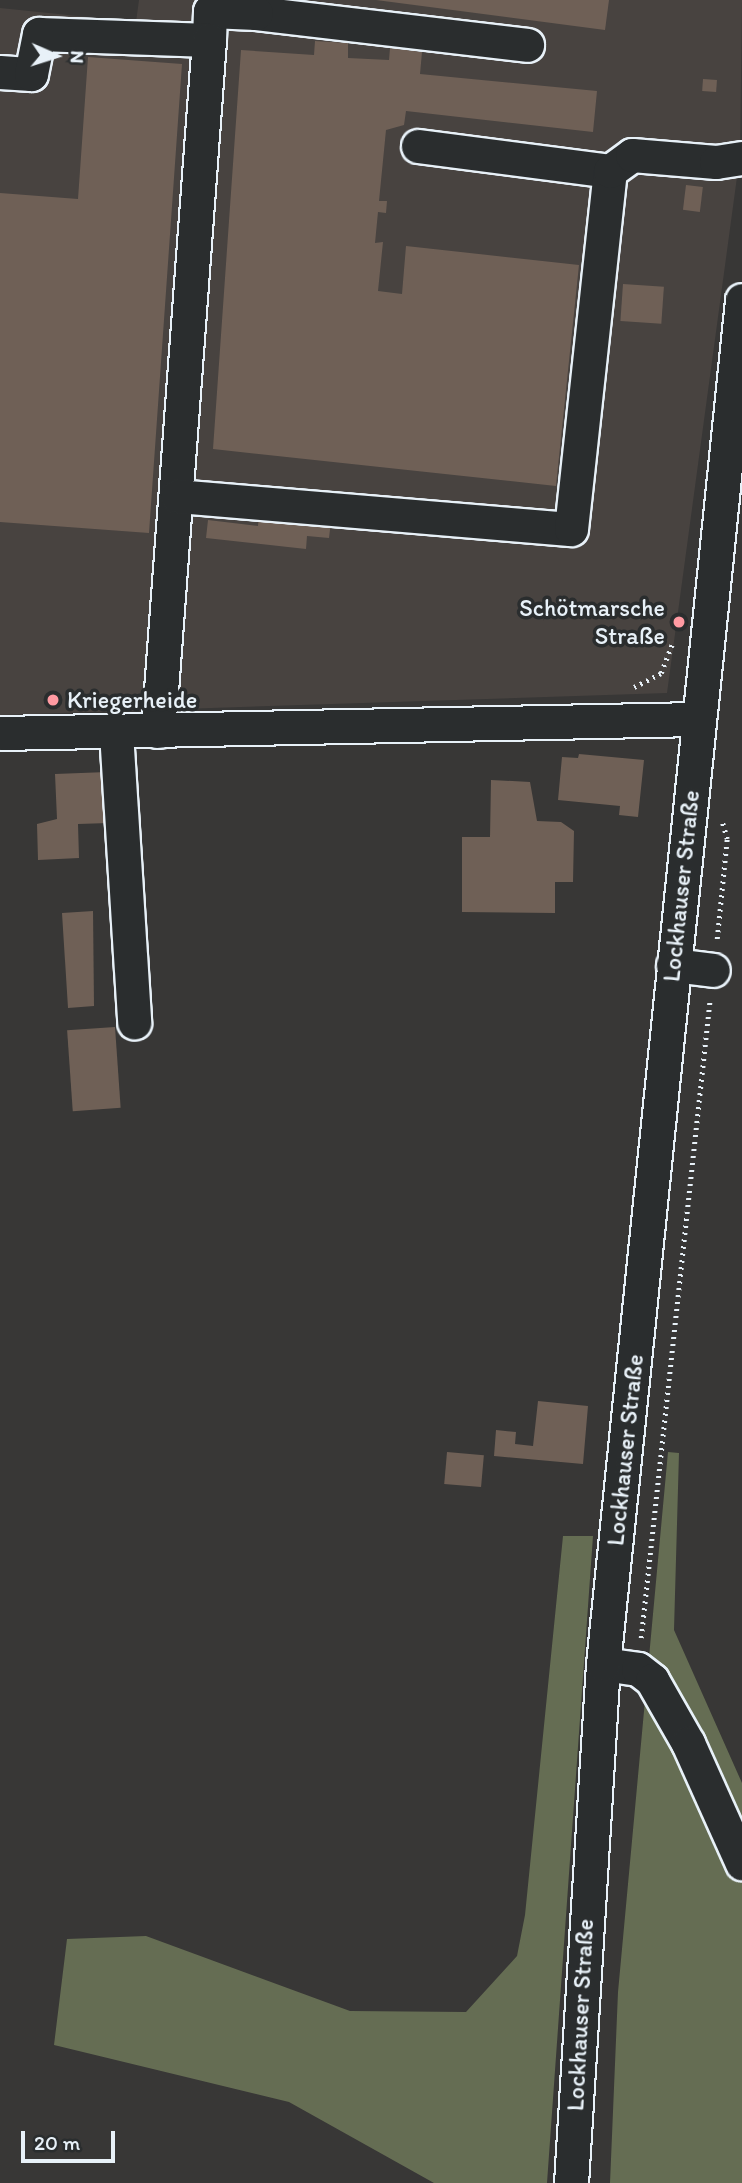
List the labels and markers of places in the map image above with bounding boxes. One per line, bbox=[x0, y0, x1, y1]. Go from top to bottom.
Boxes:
place label: Schötmarsche Straße bbox=[519, 594, 665, 650]
marker: Schötmarsche Straße bbox=[671, 614, 687, 630]
place label: Kriegerheide bbox=[67, 686, 197, 714]
marker: Kriegerheide bbox=[45, 692, 61, 708]

